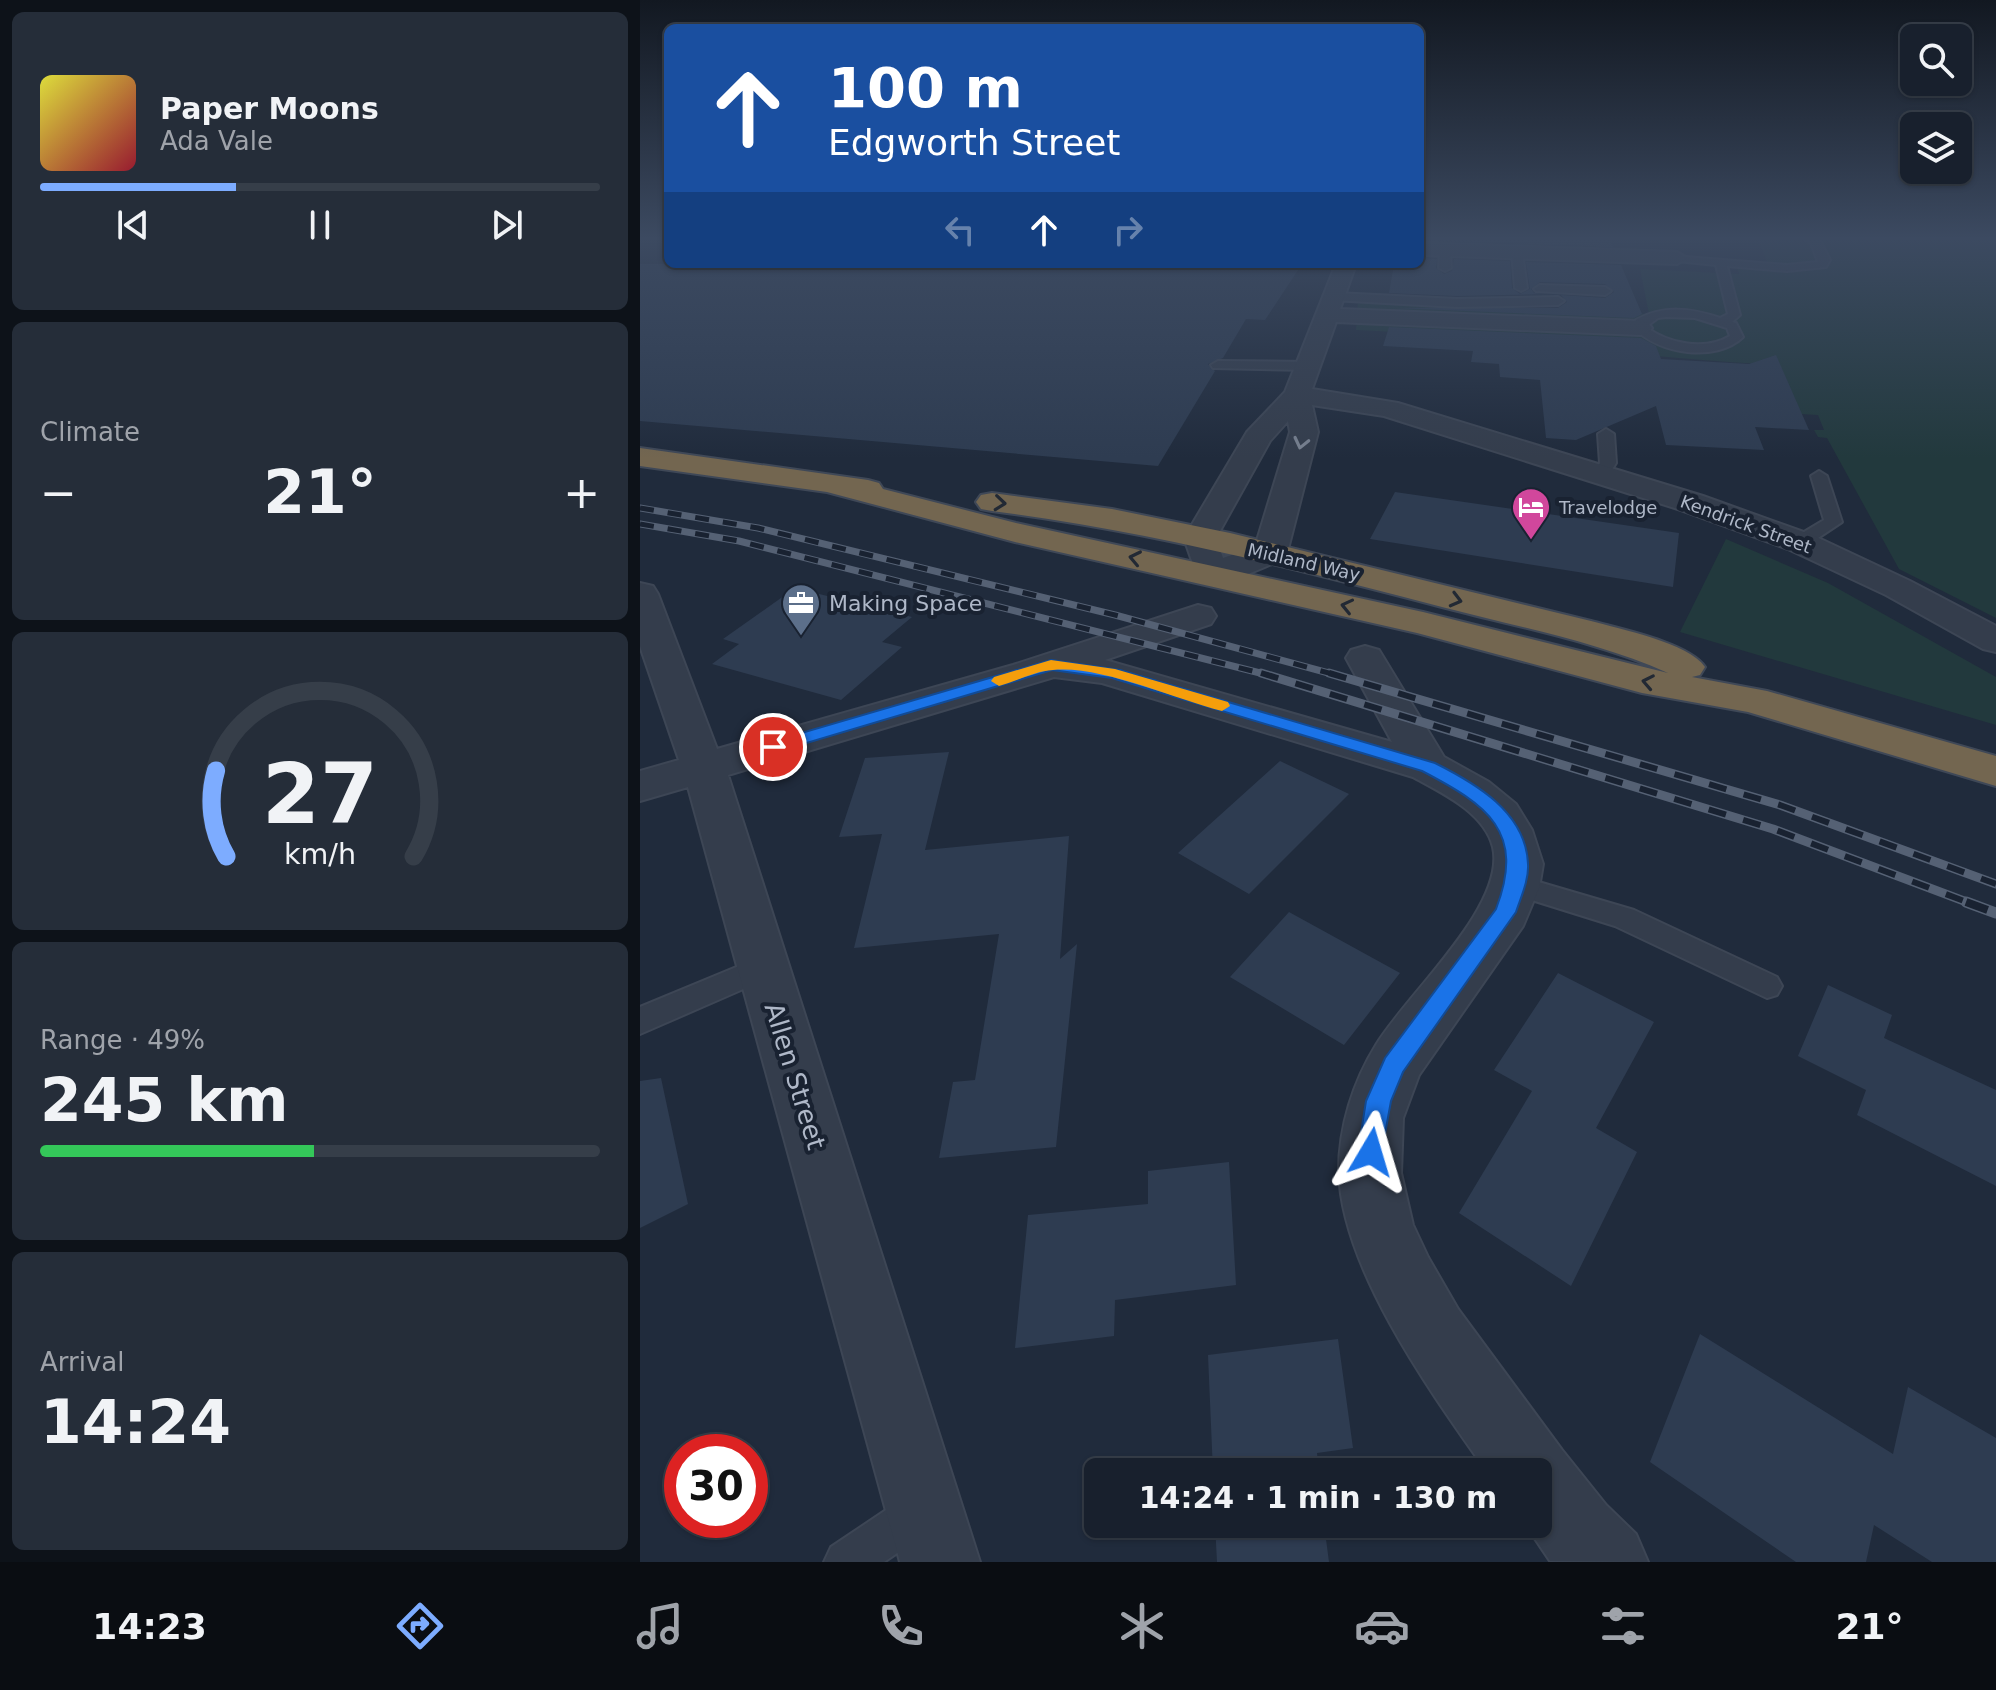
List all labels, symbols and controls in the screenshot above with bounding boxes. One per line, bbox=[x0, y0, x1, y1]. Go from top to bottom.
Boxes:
map controls bbox=[1900, 24, 1972, 184]
button: search bbox=[1900, 24, 1972, 96]
text: 100 m bbox=[828, 55, 1023, 120]
icon: ahead bbox=[696, 56, 800, 160]
text: Paper Moons bbox=[160, 91, 379, 126]
button: layers bbox=[1900, 112, 1972, 184]
text: Edgworth Street bbox=[828, 122, 1120, 163]
text: Ada Vale bbox=[160, 126, 273, 156]
icon: previous bbox=[111, 203, 155, 247]
icon: pause bbox=[298, 203, 342, 247]
icon: next bbox=[485, 203, 529, 247]
icon: left bbox=[938, 208, 982, 252]
icon: ahead bbox=[1022, 208, 1066, 252]
icon: right bbox=[1106, 208, 1150, 252]
text: Climate bbox=[40, 417, 140, 447]
one-way arrow bbox=[1293, 436, 1310, 450]
text: 21° bbox=[263, 457, 377, 527]
text: − bbox=[40, 467, 77, 518]
text: + bbox=[563, 467, 600, 518]
hotel icon: Travelodge bbox=[1510, 486, 1552, 541]
street label: Kendrick Street bbox=[1678, 491, 1814, 557]
one-way arrow bbox=[994, 494, 1007, 511]
place label: Travelodge bbox=[1558, 497, 1657, 518]
street label: Midland Way bbox=[1246, 539, 1363, 585]
one-way arrow bbox=[1128, 550, 1142, 567]
office icon: Making Space bbox=[780, 582, 822, 637]
one-way arrow bbox=[1448, 590, 1462, 607]
place label: Making Space bbox=[829, 591, 982, 616]
one-way arrow bbox=[1340, 598, 1354, 615]
one-way arrow bbox=[1642, 674, 1656, 691]
pin bbox=[739, 713, 807, 781]
icon: arrive bbox=[751, 725, 795, 769]
text: 27 bbox=[262, 746, 378, 843]
text: km/h bbox=[284, 837, 356, 871]
street label: Allen Street bbox=[758, 999, 832, 1153]
text: Range · 49% bbox=[40, 1025, 205, 1055]
text: 245 km bbox=[40, 1065, 289, 1135]
position arrow bbox=[1329, 1110, 1413, 1194]
text: Arrival bbox=[40, 1347, 124, 1377]
text: 14:24 bbox=[40, 1387, 231, 1457]
speed limit sign: 30 bbox=[664, 1434, 768, 1538]
text: 14:24 · 1 min · 130 m bbox=[1139, 1480, 1497, 1515]
icon: directions bbox=[392, 1598, 448, 1654]
icon: music bbox=[632, 1598, 688, 1654]
icon: phone bbox=[873, 1598, 929, 1654]
icon: climate bbox=[1114, 1598, 1170, 1654]
icon: car bbox=[1354, 1598, 1410, 1654]
icon: filters bbox=[1595, 1598, 1651, 1654]
text: 14:23 bbox=[92, 1606, 207, 1647]
text: 21° bbox=[1836, 1606, 1904, 1647]

